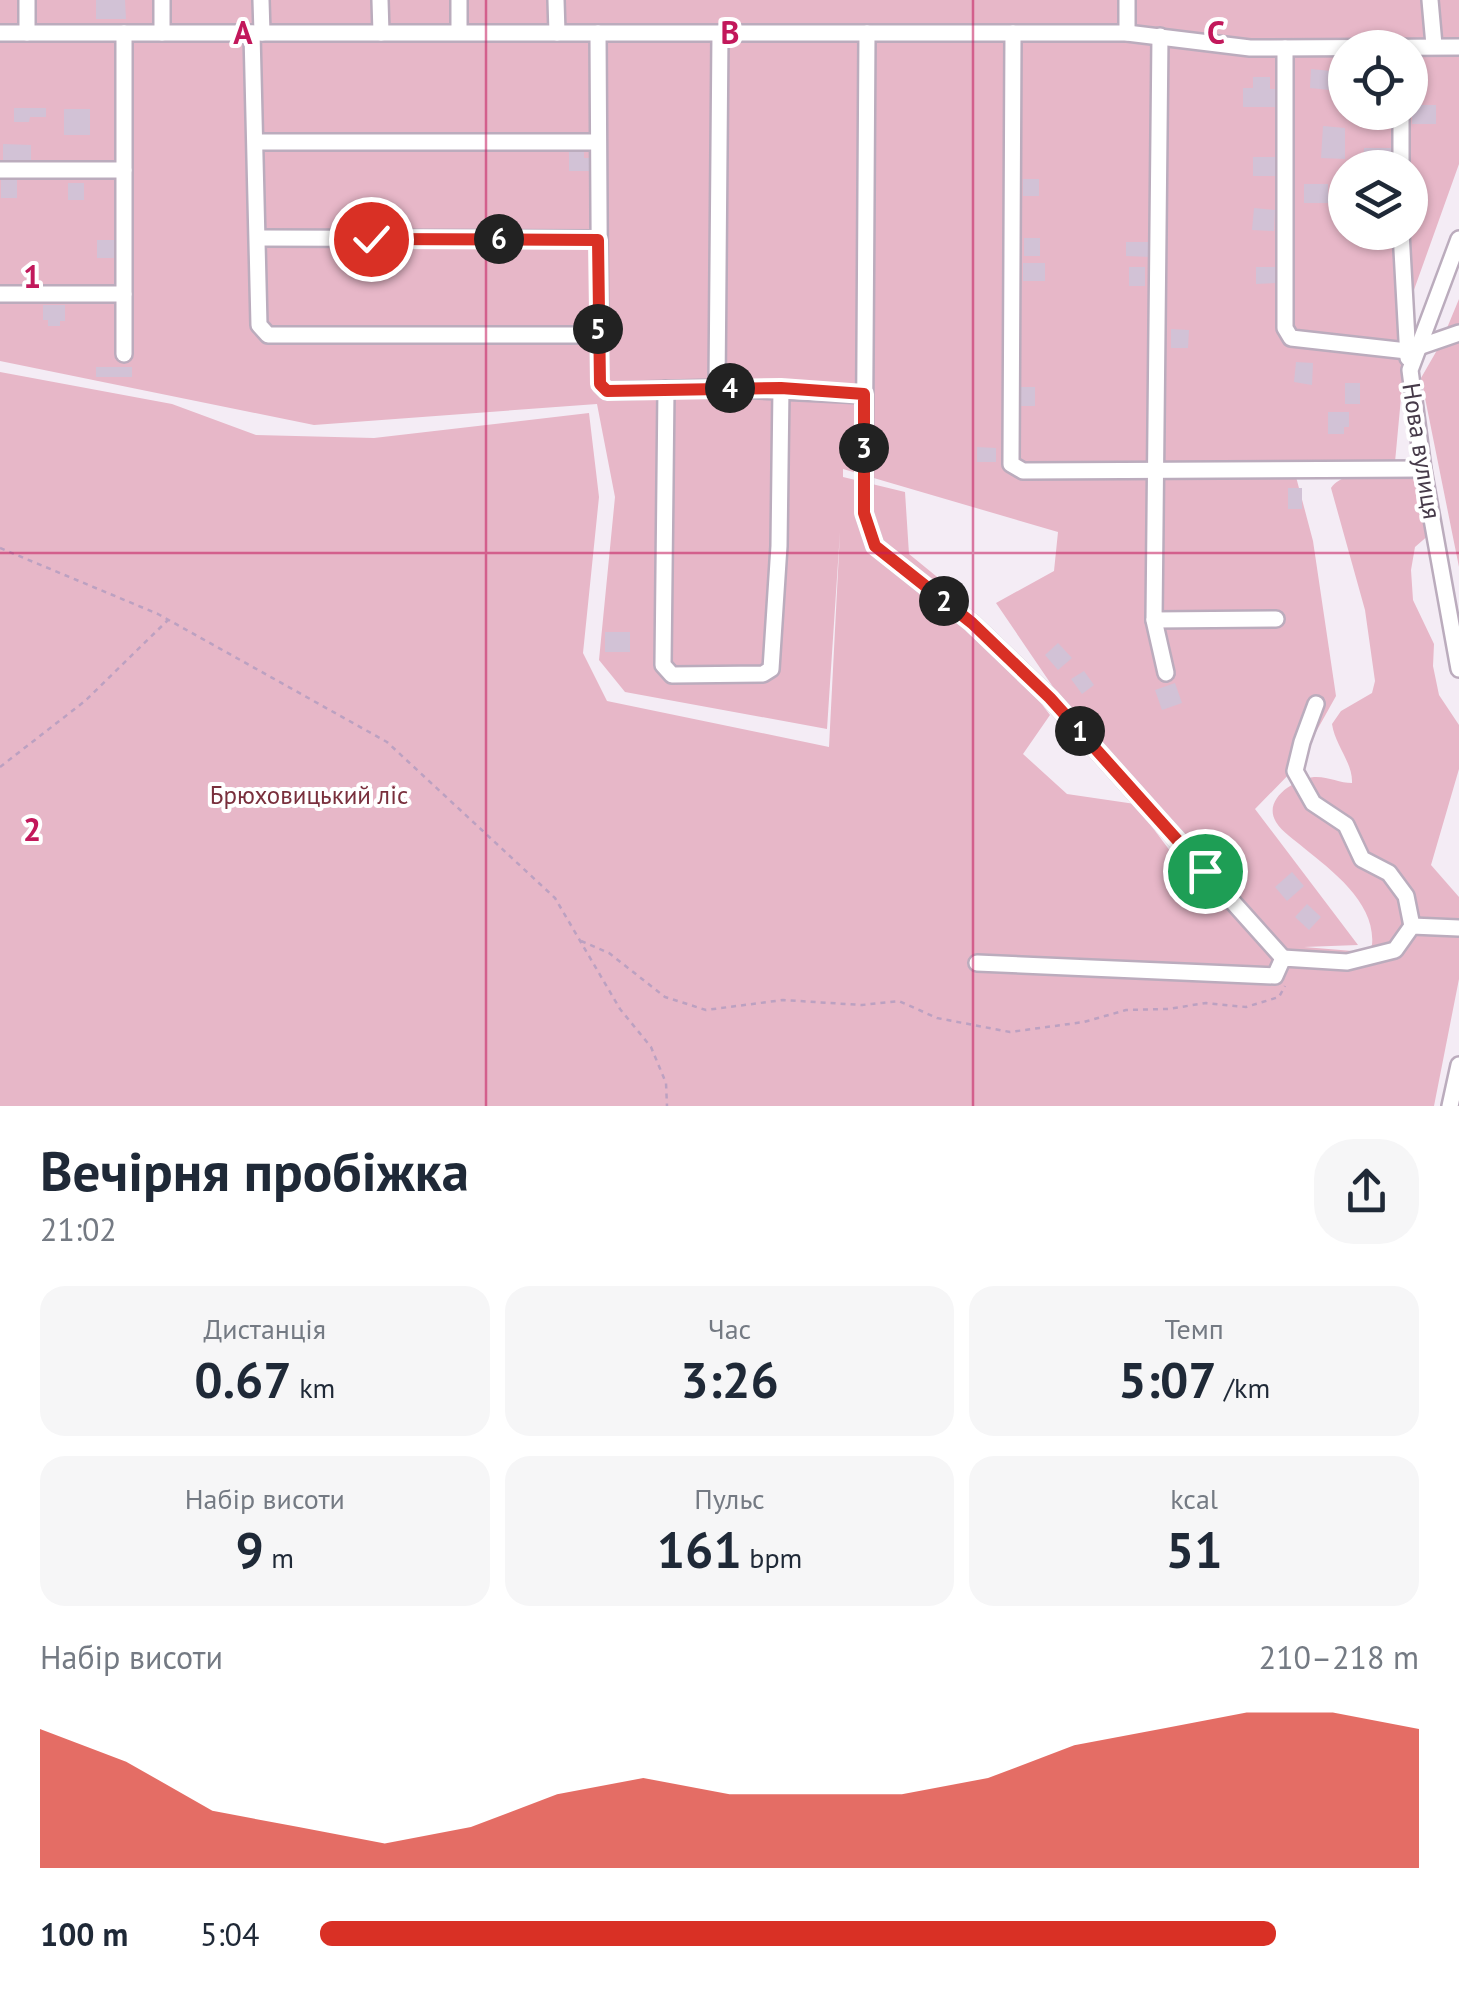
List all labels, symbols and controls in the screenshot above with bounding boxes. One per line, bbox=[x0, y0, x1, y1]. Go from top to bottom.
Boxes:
text: A bbox=[233, 11, 253, 53]
text: B bbox=[721, 11, 739, 53]
text: C bbox=[1207, 11, 1225, 53]
map controls bbox=[1328, 30, 1428, 250]
button: locate bbox=[1328, 30, 1428, 130]
button: layers bbox=[1328, 150, 1428, 250]
pin bbox=[329, 197, 414, 282]
icon: check bbox=[344, 212, 399, 267]
pin: 6 bbox=[474, 214, 524, 264]
text: 6 bbox=[491, 220, 507, 257]
text: 1 bbox=[23, 255, 41, 297]
pin: 5 bbox=[573, 304, 623, 354]
text: 5 bbox=[590, 310, 606, 347]
pin: 4 bbox=[705, 363, 755, 413]
text: 4 bbox=[722, 369, 738, 406]
street label: Нова вулиця bbox=[1395, 381, 1449, 521]
pin: 3 bbox=[839, 423, 889, 473]
text: 3 bbox=[856, 429, 872, 466]
pin: 2 bbox=[919, 576, 969, 626]
text: 2 bbox=[936, 582, 952, 619]
pin: 1 bbox=[1055, 706, 1105, 756]
text: 1 bbox=[1072, 712, 1088, 749]
park label: Брюховицький ліс bbox=[210, 779, 408, 811]
text: 2 bbox=[23, 808, 41, 850]
pin bbox=[1163, 829, 1248, 914]
icon: arrive bbox=[1178, 844, 1233, 899]
text: Вечірня пробіжка bbox=[40, 1135, 469, 1206]
button: share bbox=[1314, 1139, 1419, 1244]
text: 21:02 bbox=[40, 1208, 117, 1250]
text: Дистанція bbox=[204, 1310, 326, 1347]
text: Час bbox=[708, 1310, 751, 1347]
text: Темп bbox=[1165, 1310, 1224, 1347]
text: 0.67 bbox=[194, 1347, 292, 1412]
text: 3:26 bbox=[680, 1347, 779, 1412]
text: 5:07 bbox=[1118, 1347, 1217, 1412]
text: km bbox=[292, 1369, 335, 1406]
text: /km bbox=[1217, 1369, 1270, 1406]
text: Набір висоти bbox=[185, 1480, 345, 1517]
text: Пульс bbox=[694, 1480, 765, 1517]
text: kcal bbox=[1170, 1480, 1218, 1517]
text: 9 bbox=[236, 1517, 264, 1582]
text: 161 bbox=[657, 1517, 742, 1582]
text: 51 bbox=[1166, 1517, 1223, 1582]
text: m bbox=[264, 1539, 294, 1576]
text: bpm bbox=[742, 1539, 802, 1576]
text: Набір висоти bbox=[40, 1636, 223, 1678]
text: 210–218 m bbox=[1259, 1636, 1419, 1678]
text: 100 m bbox=[40, 1913, 128, 1955]
text: 5:04 bbox=[200, 1913, 259, 1955]

